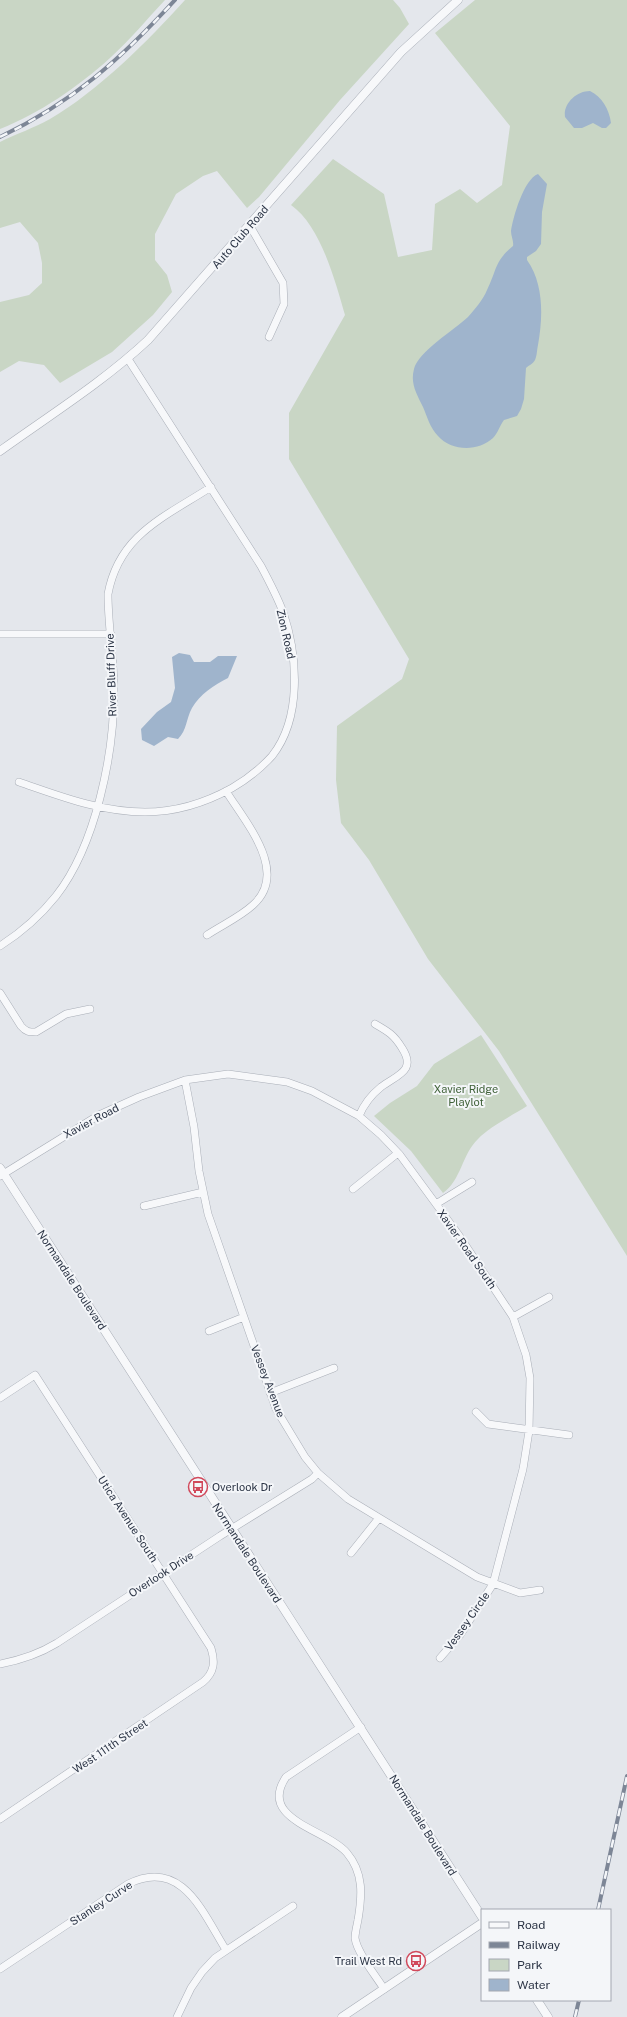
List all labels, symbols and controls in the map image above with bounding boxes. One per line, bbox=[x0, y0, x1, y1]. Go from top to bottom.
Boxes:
street label: Auto Club Road bbox=[209, 203, 271, 271]
street label: Zion Road bbox=[274, 608, 298, 660]
street label: River Bluff Drive bbox=[104, 633, 118, 717]
park label: Xavier Ridge Playlot bbox=[434, 1083, 498, 1108]
street label: Xavier Road bbox=[61, 1101, 121, 1141]
street label: Xavier Road South bbox=[435, 1207, 499, 1291]
street label: Normandale Boulevard bbox=[35, 1228, 109, 1332]
street label: Vessey Avenue bbox=[249, 1343, 287, 1419]
street label: Utica Avenue South bbox=[96, 1474, 160, 1564]
bus stop icon: Overlook Dr bbox=[187, 1476, 209, 1498]
place label: Overlook Dr bbox=[212, 1481, 272, 1493]
street label: Normandale Boulevard bbox=[210, 1501, 284, 1605]
street label: Overlook Drive bbox=[126, 1549, 196, 1599]
street label: Vessey Circle bbox=[442, 1589, 492, 1653]
street label: West 111th Street bbox=[70, 1717, 150, 1775]
street label: Normandale Boulevard bbox=[387, 1772, 459, 1878]
street label: Stanley Curve bbox=[68, 1878, 134, 1928]
legend bbox=[481, 1909, 611, 2001]
text: Road bbox=[517, 1918, 545, 1932]
text: Railway bbox=[517, 1938, 561, 1952]
bus stop icon: Trail West Rd bbox=[405, 1950, 427, 1972]
place label: Trail West Rd bbox=[335, 1955, 402, 1967]
text: Park bbox=[517, 1958, 543, 1972]
text: Water bbox=[517, 1978, 551, 1992]

